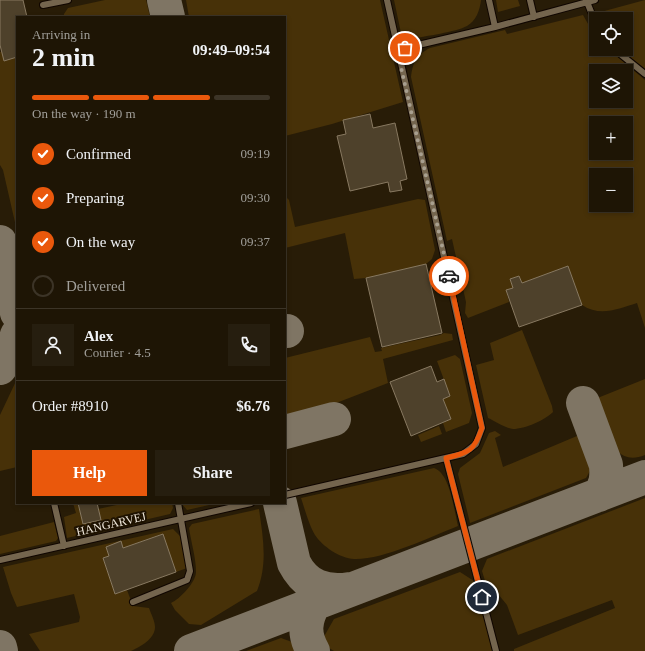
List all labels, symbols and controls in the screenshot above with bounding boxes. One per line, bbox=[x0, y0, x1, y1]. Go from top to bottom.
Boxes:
map controls bbox=[589, 12, 633, 212]
button: locate bbox=[589, 12, 633, 56]
text: Arriving in bbox=[32, 27, 90, 42]
pin bbox=[388, 31, 422, 65]
icon: bag bbox=[394, 37, 416, 59]
text: 09:49–09:54 bbox=[193, 42, 270, 58]
text: 2 min bbox=[32, 43, 95, 72]
button: layers bbox=[589, 64, 633, 108]
text: On the way · 190 m bbox=[32, 106, 136, 121]
button: + bbox=[589, 116, 633, 160]
icon: check bbox=[32, 143, 54, 165]
text: Confirmed bbox=[66, 146, 131, 162]
text: 09:19 bbox=[240, 146, 270, 161]
button: − bbox=[589, 168, 633, 212]
icon: check bbox=[32, 187, 54, 209]
text: Preparing bbox=[66, 190, 124, 206]
text: 09:30 bbox=[240, 190, 270, 205]
icon: check bbox=[32, 231, 54, 253]
text: On the way bbox=[66, 234, 135, 250]
text: 09:37 bbox=[240, 234, 270, 249]
courier bbox=[429, 256, 469, 296]
icon: car bbox=[438, 265, 460, 287]
text: Delivered bbox=[66, 278, 125, 294]
button: person bbox=[32, 324, 74, 366]
button: phone bbox=[228, 324, 270, 366]
text: Alex bbox=[84, 328, 113, 344]
text: Courier · 4.5 bbox=[84, 345, 151, 360]
text: Order #8910 bbox=[32, 398, 108, 414]
text: $6.76 bbox=[236, 398, 270, 414]
button: Help bbox=[32, 450, 147, 496]
button: Share bbox=[155, 450, 270, 496]
street label: HANGARVEJ bbox=[75, 509, 148, 539]
pin bbox=[465, 580, 499, 614]
icon: home bbox=[471, 586, 493, 608]

